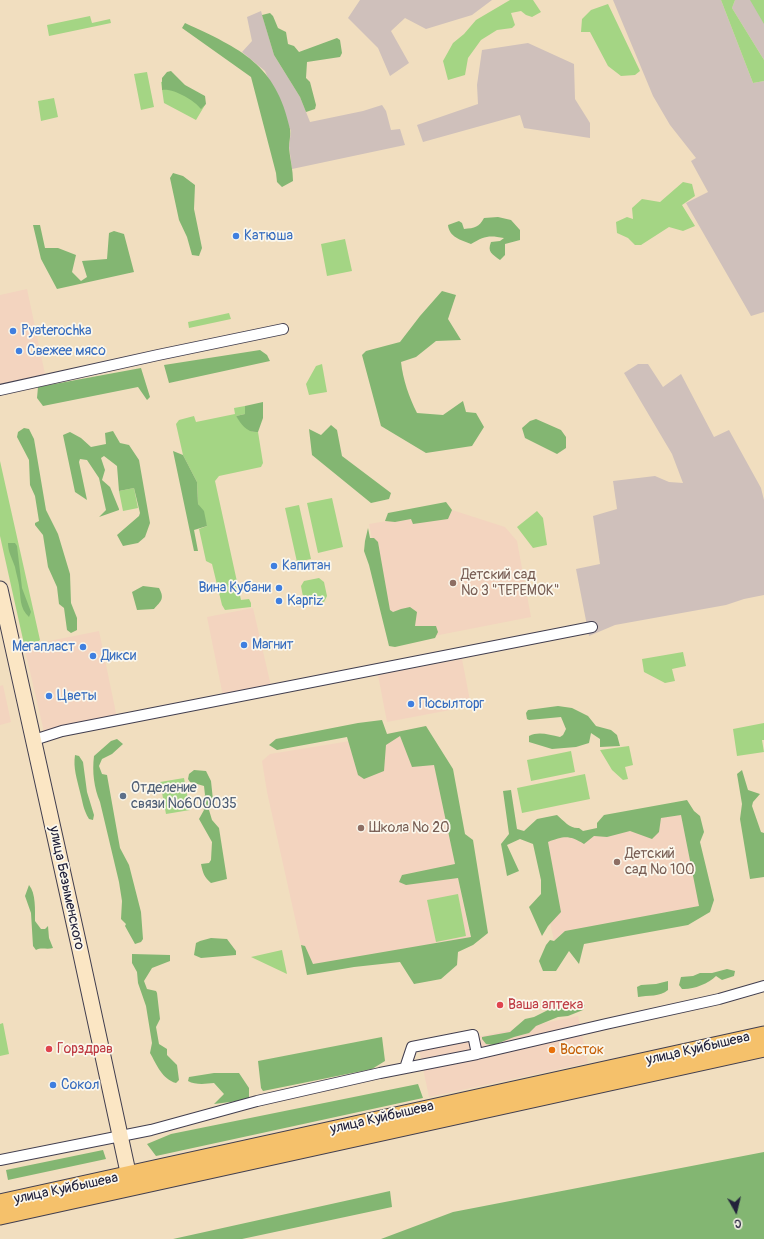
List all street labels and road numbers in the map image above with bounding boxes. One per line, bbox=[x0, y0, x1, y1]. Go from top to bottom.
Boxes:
street label: улица Безыменского bbox=[45, 825, 87, 951]
street label: улица Куйбышева bbox=[645, 1029, 751, 1069]
street label: улица Куйбышева bbox=[329, 1098, 435, 1138]
street label: улица Куйбышева bbox=[12, 1170, 120, 1208]

